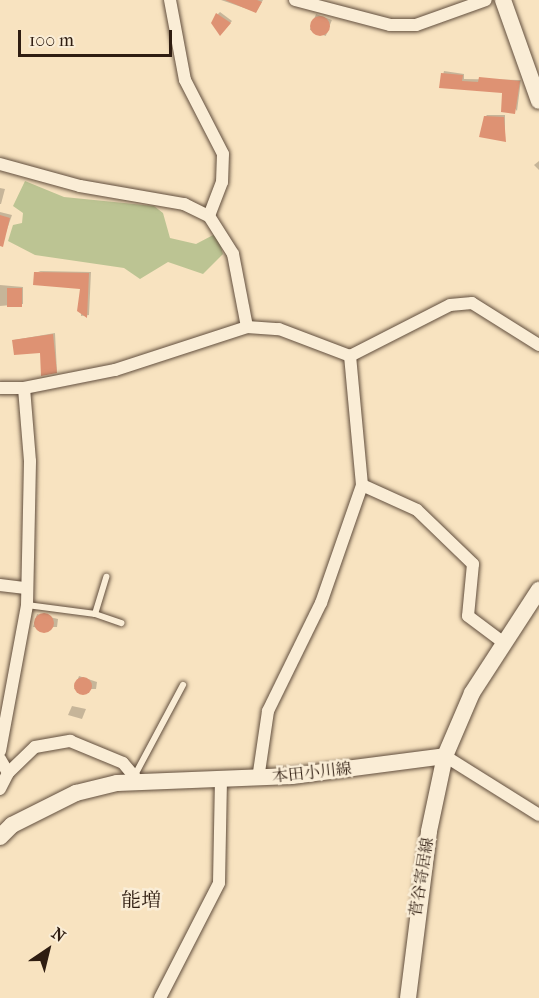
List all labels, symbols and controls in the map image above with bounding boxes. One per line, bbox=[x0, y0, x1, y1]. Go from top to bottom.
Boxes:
scale bar bbox=[21, 18, 176, 56]
text: 100 m bbox=[29, 30, 74, 51]
street label: 本田小川線 bbox=[271, 759, 353, 787]
street label: 菅谷寄居線 bbox=[406, 836, 438, 918]
district label: 能増 bbox=[121, 888, 161, 912]
north arrow bbox=[18, 920, 78, 980]
text: N bbox=[48, 924, 69, 946]

